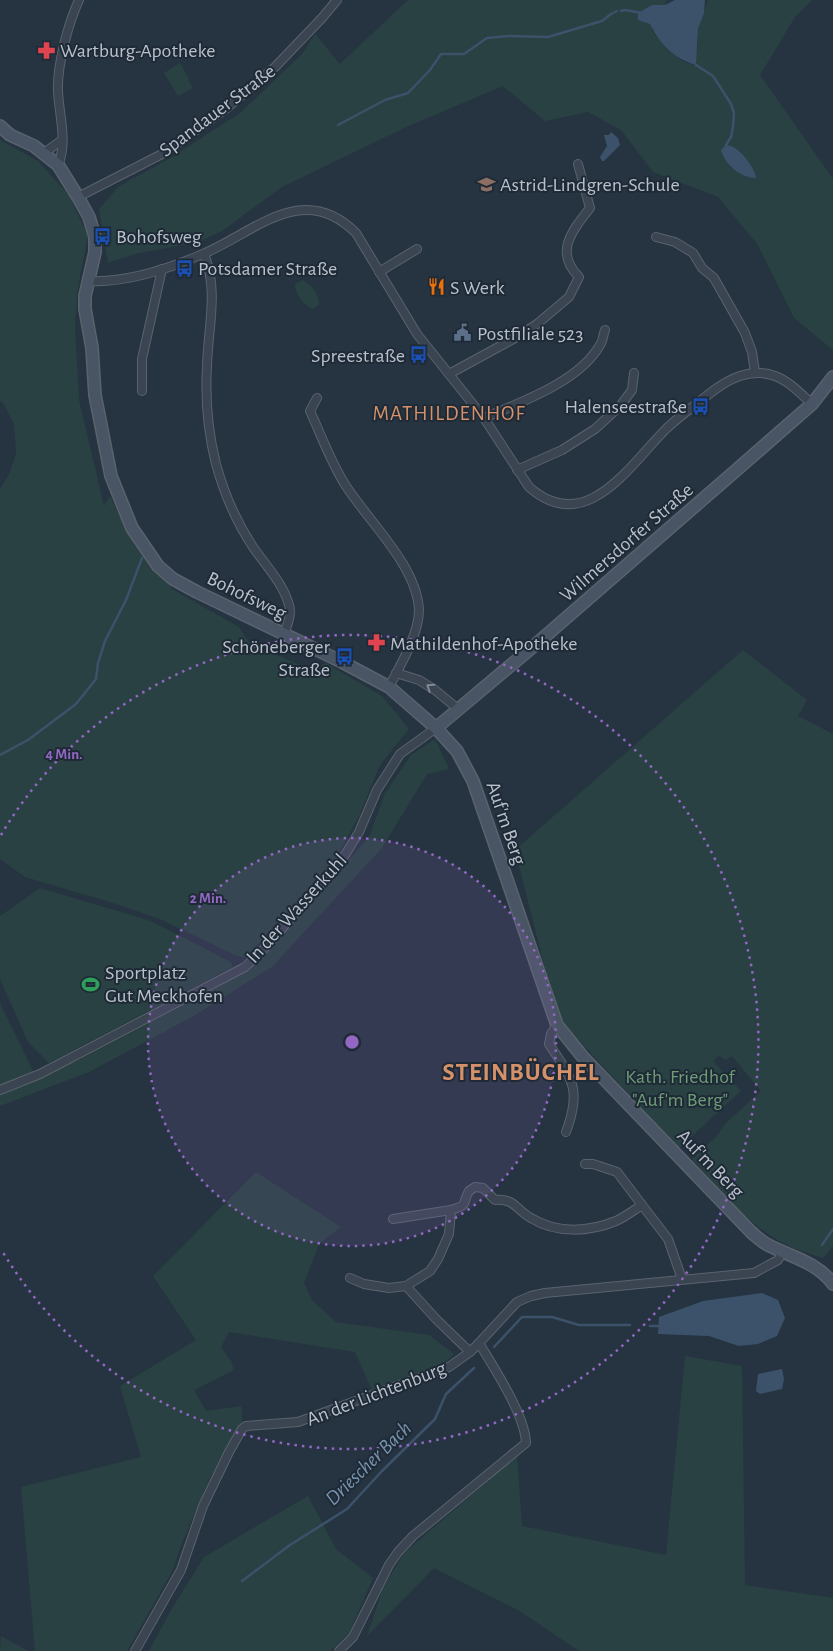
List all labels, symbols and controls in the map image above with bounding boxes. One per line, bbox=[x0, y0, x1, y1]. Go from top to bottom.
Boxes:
pharmacy icon: Wartburg-Apotheke bbox=[36, 40, 56, 60]
place label: Wartburg-Apotheke bbox=[60, 41, 215, 61]
street label: Spandauer Straße bbox=[156, 61, 279, 161]
school or university icon: Astrid-Lindgren-Schule bbox=[476, 174, 496, 194]
place label: Astrid-Lindgren-Schule bbox=[500, 175, 680, 195]
bus stop icon: Bohofsweg bbox=[92, 226, 112, 246]
place label: Bohofsweg bbox=[116, 227, 202, 247]
bus stop icon: Potsdamer Straße bbox=[174, 258, 194, 278]
place label: Potsdamer Straße bbox=[198, 259, 337, 279]
restaurant icon: S Werk bbox=[426, 277, 446, 297]
place label: S Werk bbox=[450, 278, 505, 298]
public building icon: Postfiliale 523 bbox=[453, 323, 473, 343]
place label: Postfiliale 523 bbox=[477, 324, 583, 344]
bus stop icon: Spreestraße bbox=[409, 345, 429, 365]
place label: Spreestraße bbox=[311, 346, 405, 366]
bus stop icon: Halenseestraße bbox=[691, 396, 711, 416]
place label: Halenseestraße bbox=[565, 397, 687, 417]
district label: MATHILDENHOF bbox=[372, 403, 526, 424]
street label: Wilmersdorfer Straße bbox=[556, 480, 697, 606]
street label: Bohofsweg bbox=[204, 568, 290, 624]
pharmacy icon: Mathildenhof-Apotheke bbox=[366, 633, 386, 653]
place label: Mathildenhof-Apotheke bbox=[390, 634, 577, 654]
place label: Schöneberger Straße bbox=[222, 637, 331, 680]
bus stop icon: Schöneberger Straße bbox=[334, 647, 354, 667]
one-way arrow bbox=[426, 683, 435, 693]
text: 4 Min. bbox=[45, 747, 83, 762]
street label: Auf'm Berg bbox=[483, 779, 530, 868]
street label: In der Wasserkuhl bbox=[243, 850, 351, 967]
text: 2 Min. bbox=[190, 891, 226, 906]
place label: Sportplatz Gut Meckhofen bbox=[105, 963, 223, 1006]
sports icon: Sportplatz Gut Meckhofen bbox=[81, 974, 101, 994]
centre of rings bbox=[343, 1033, 361, 1051]
district label: STEINBÜCHEL bbox=[442, 1058, 600, 1085]
park label: Kath. Friedhof "Auf'm Berg" bbox=[625, 1067, 736, 1110]
street label: Auf'm Berg bbox=[673, 1126, 748, 1202]
street label: An der Lichtenburg bbox=[304, 1358, 449, 1430]
water label: Driescher Bach bbox=[321, 1417, 415, 1509]

